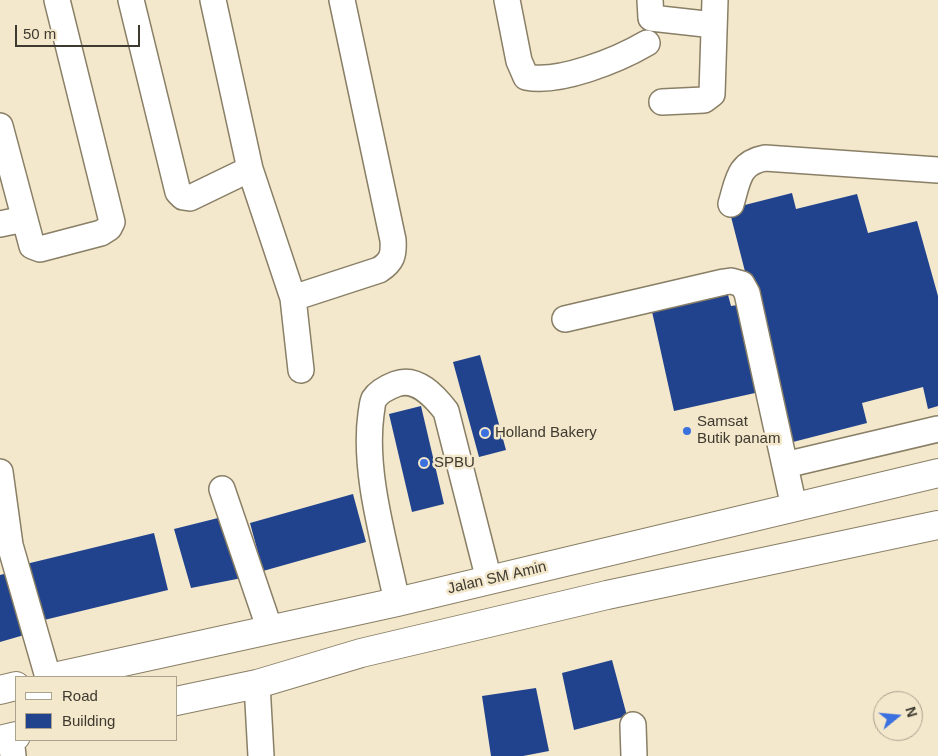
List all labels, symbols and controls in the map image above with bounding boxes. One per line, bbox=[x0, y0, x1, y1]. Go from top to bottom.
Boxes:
scale bar bbox=[18, 15, 142, 47]
text: 50 m bbox=[23, 25, 56, 42]
place label: Samsat Butik panam bbox=[697, 413, 780, 448]
place label: Holland Bakery bbox=[495, 424, 597, 442]
marker: Samsat Butik panam bbox=[681, 425, 693, 437]
marker: Holland Bakery bbox=[479, 427, 491, 439]
place label: SPBU bbox=[434, 454, 475, 472]
marker: SPBU bbox=[418, 457, 430, 469]
street label: Jalan SM Amin bbox=[446, 558, 548, 598]
legend bbox=[15, 676, 178, 741]
text: Road bbox=[62, 687, 98, 704]
north arrow bbox=[873, 691, 923, 741]
text: N bbox=[902, 705, 921, 719]
text: Building bbox=[62, 712, 115, 729]

